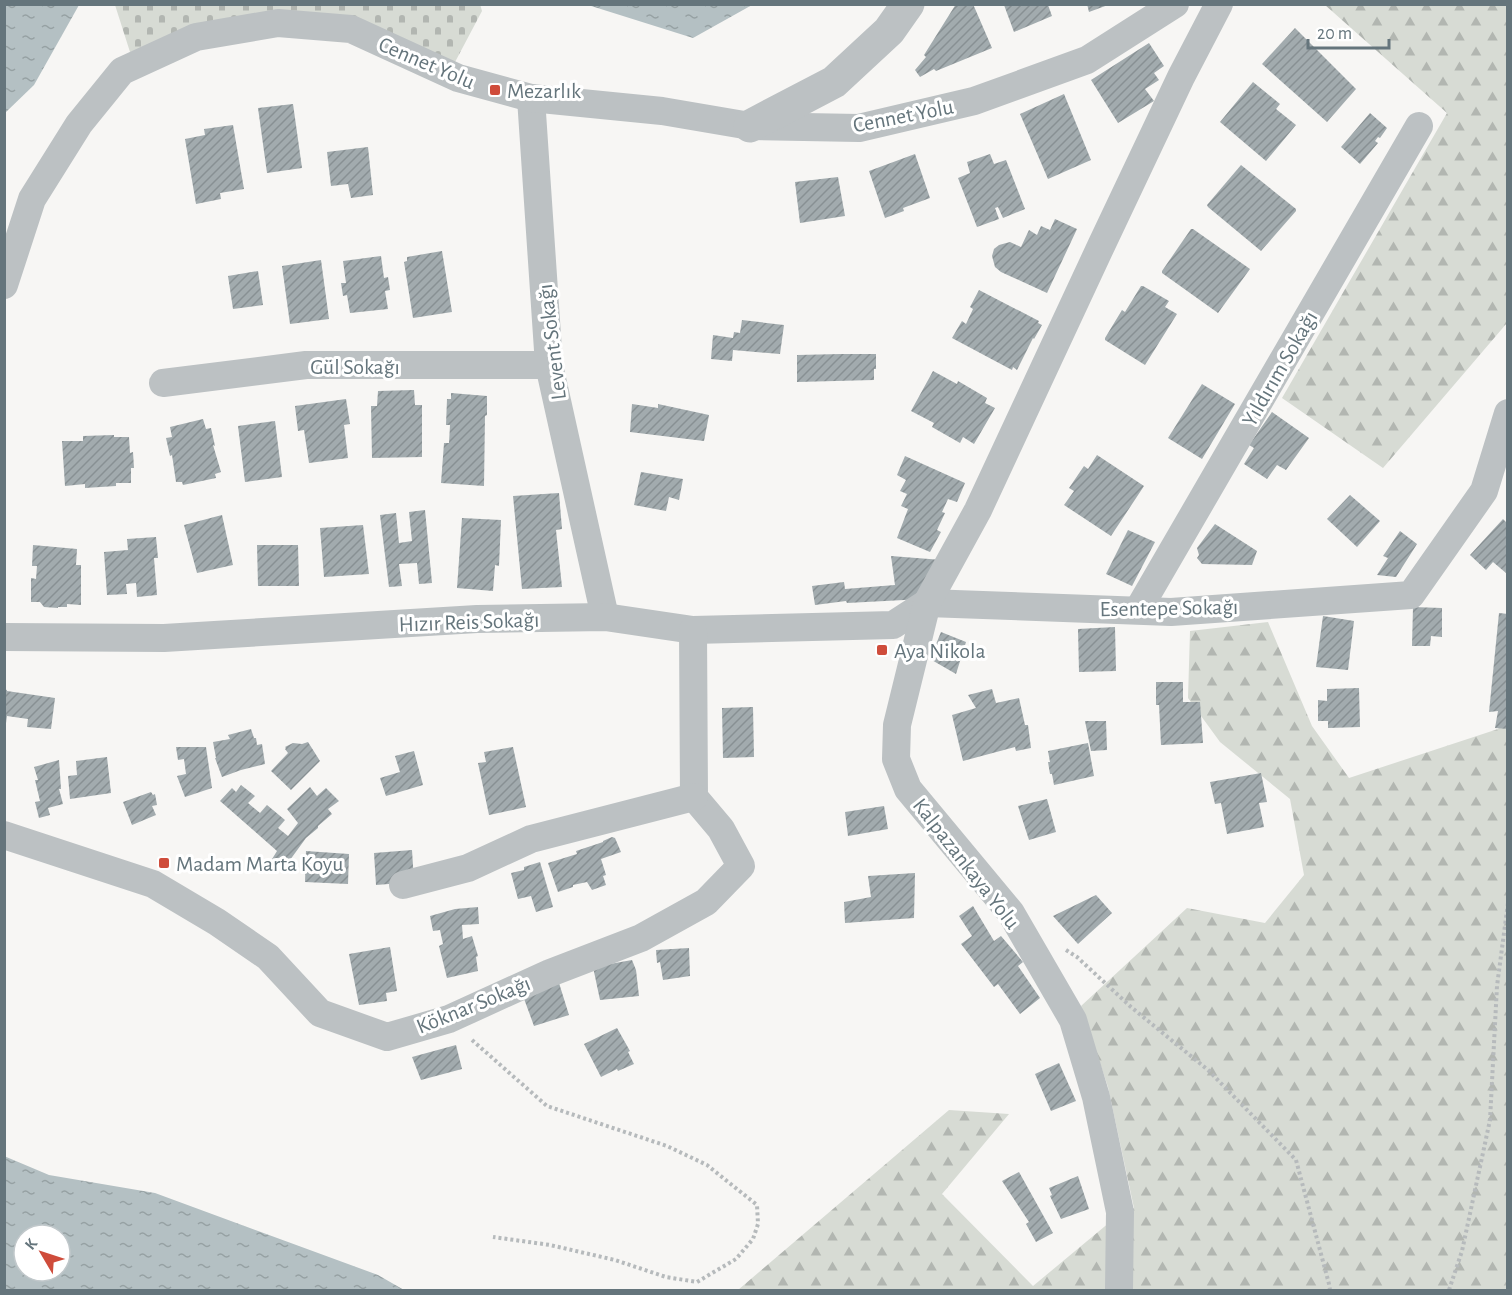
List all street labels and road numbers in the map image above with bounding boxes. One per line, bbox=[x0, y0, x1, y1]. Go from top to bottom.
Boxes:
street label: Cennet Yolu bbox=[375, 33, 478, 93]
street label: Cennet Yolu bbox=[851, 95, 955, 137]
street label: Levent Sokağı bbox=[534, 283, 570, 401]
street label: Yıldırım Sokağı bbox=[1238, 307, 1322, 430]
street label: Gül Sokağı bbox=[310, 356, 400, 378]
street label: Esentepe Sokağı bbox=[1100, 596, 1239, 620]
street label: Hızır Reis Sokağı bbox=[398, 609, 540, 635]
street label: Kalpazankaya Yolu bbox=[909, 794, 1024, 933]
street label: Köknar Sokağı bbox=[413, 972, 534, 1038]

